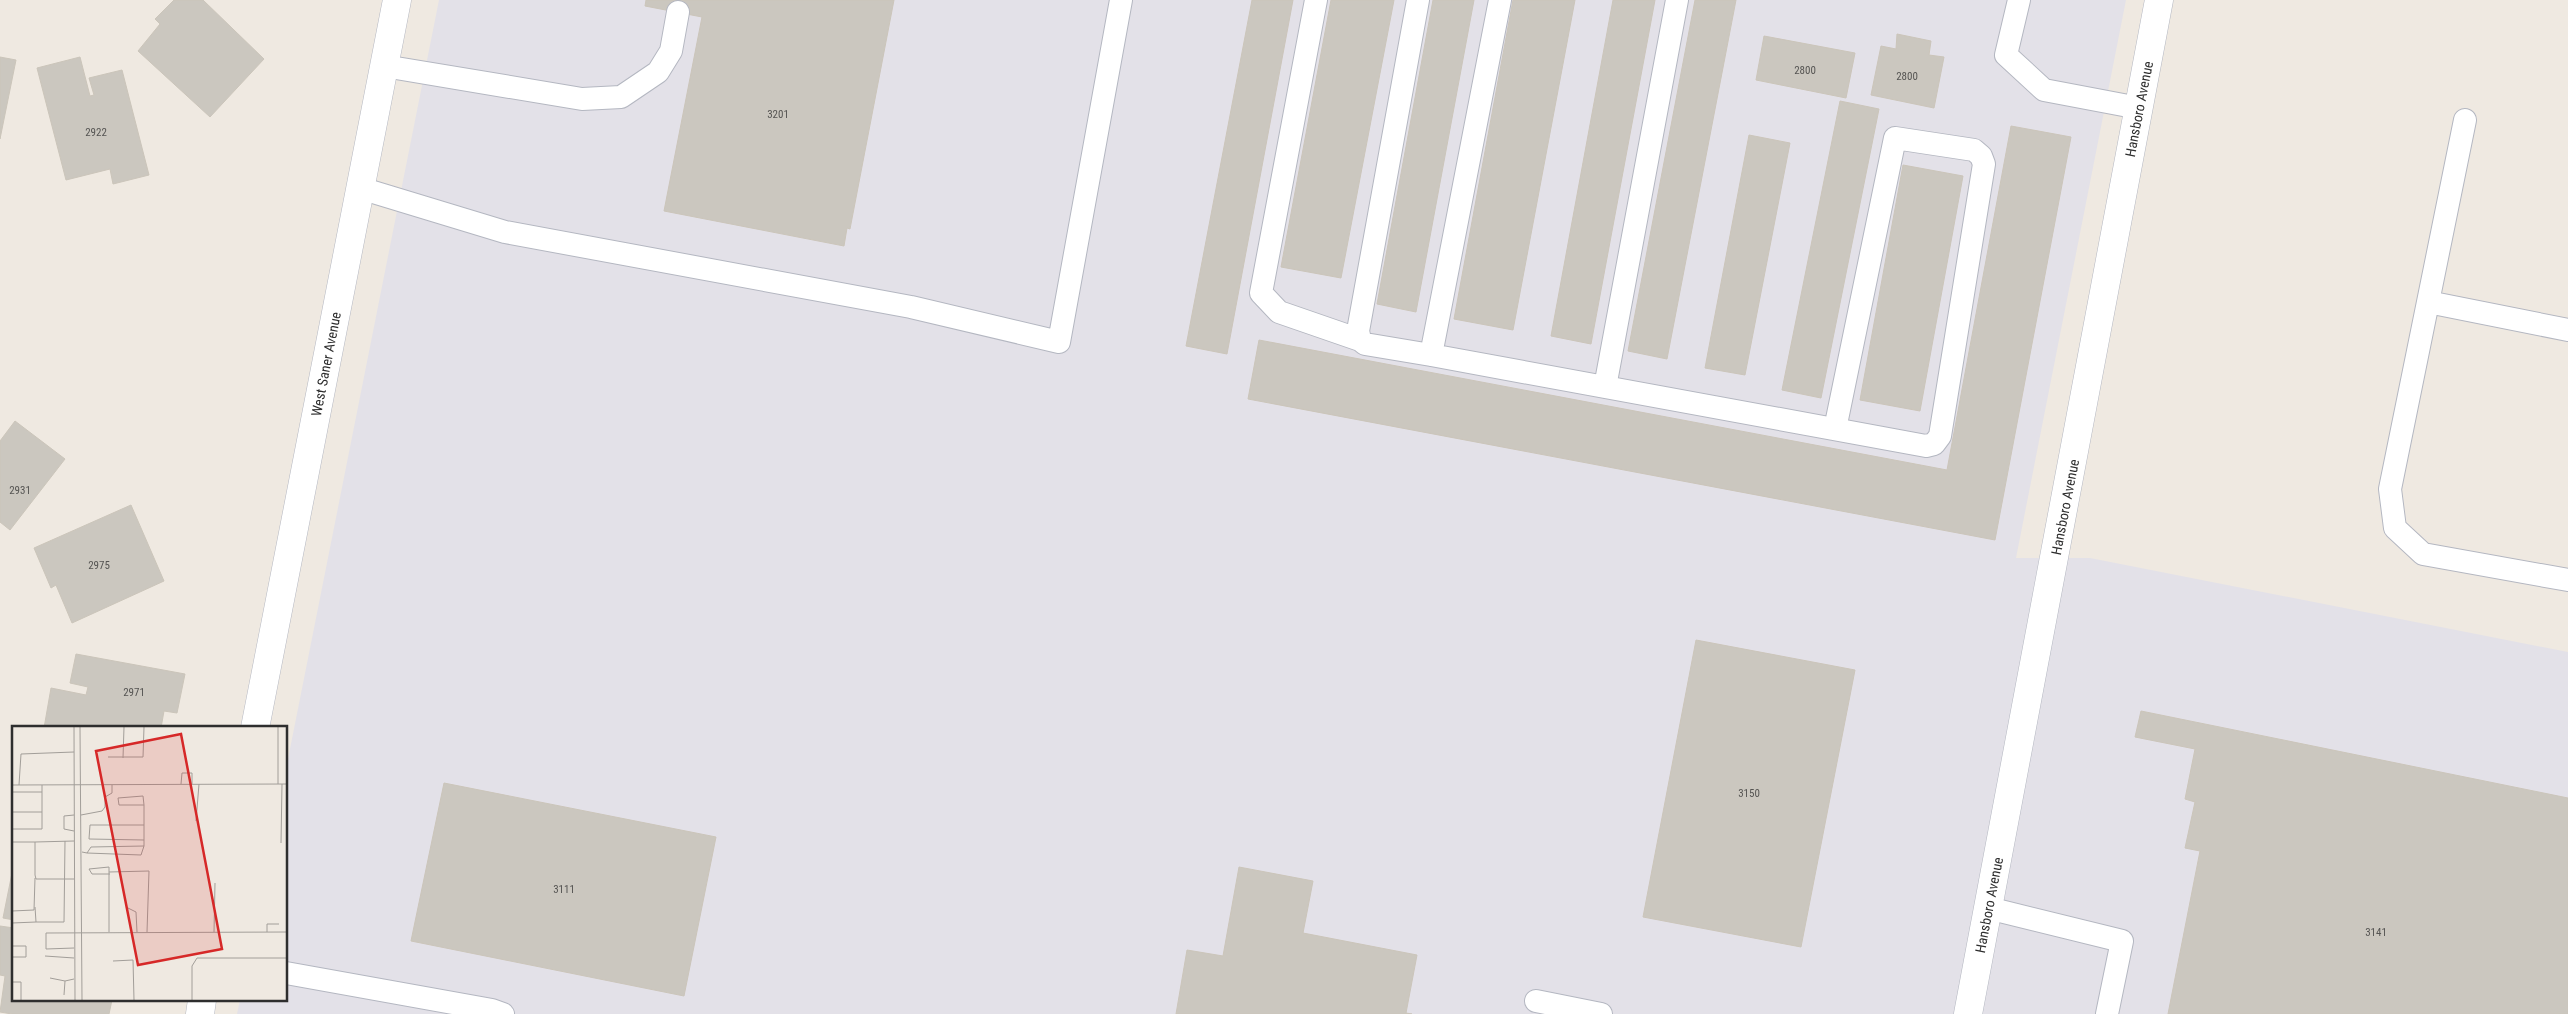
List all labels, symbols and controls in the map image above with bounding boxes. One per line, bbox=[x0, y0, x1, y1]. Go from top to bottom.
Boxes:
street label: Hansboro Avenue bbox=[2122, 59, 2156, 158]
house number: 2800 bbox=[1794, 64, 1816, 77]
house number: 2800 bbox=[1896, 70, 1918, 83]
house number: 3201 bbox=[767, 108, 789, 121]
house number: 2922 bbox=[85, 126, 107, 139]
street label: West Saner Avenue bbox=[308, 310, 344, 417]
street label: Hansboro Avenue bbox=[2048, 457, 2082, 556]
house number: 2931 bbox=[9, 484, 31, 497]
house number: 2975 bbox=[88, 559, 110, 572]
house number: 2971 bbox=[123, 686, 145, 699]
inset map bbox=[12, 726, 288, 1002]
house number: 3150 bbox=[1738, 787, 1760, 800]
street label: Hansboro Avenue bbox=[1972, 855, 2006, 954]
house number: 3111 bbox=[553, 883, 575, 896]
house number: 3141 bbox=[2365, 926, 2387, 939]

